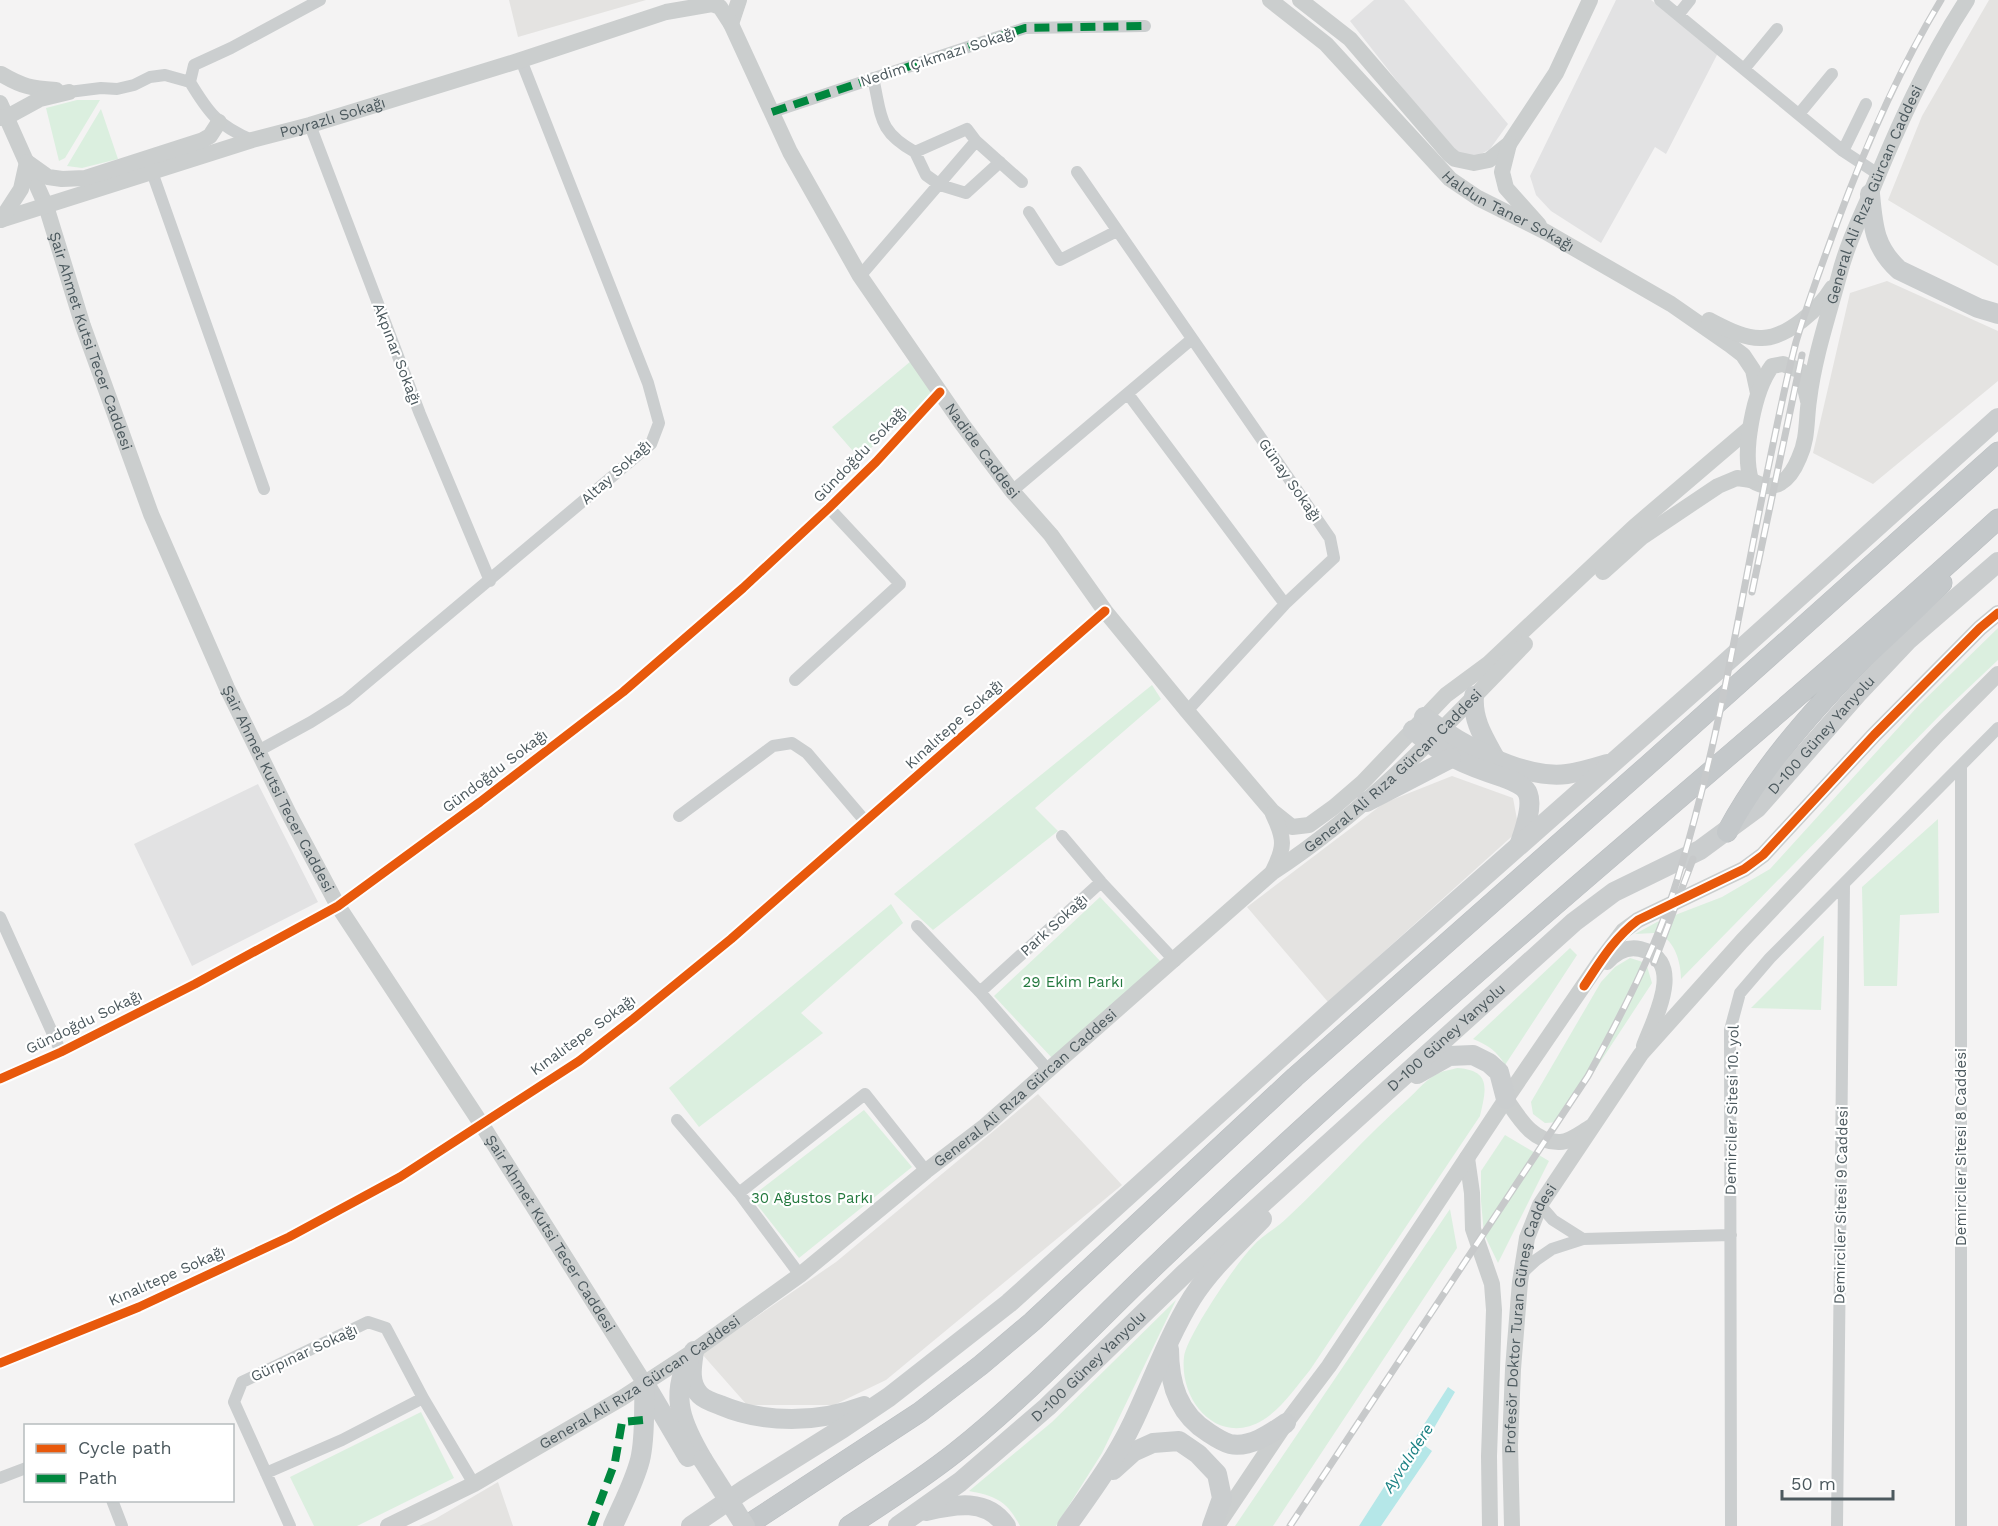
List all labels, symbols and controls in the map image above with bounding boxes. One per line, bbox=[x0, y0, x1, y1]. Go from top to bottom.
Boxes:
street label: Nedim Çıkmazı Sokağı bbox=[858, 23, 1018, 91]
street label: General Ali Rıza Gürcan Caddesi bbox=[1823, 82, 1926, 306]
street label: Poyrazlı Sokağı bbox=[278, 93, 387, 141]
street label: Haldun Taner Sokağı bbox=[1438, 167, 1577, 255]
street label: Şair Ahmet Kutsi Tecer Caddesi bbox=[45, 230, 136, 453]
street label: Akpınar Sokağı bbox=[369, 300, 425, 408]
street label: Nadide Caddesi bbox=[941, 400, 1023, 502]
street label: Gündoğdu Sokağı bbox=[809, 402, 911, 506]
street label: Günay Sokağı bbox=[1255, 435, 1325, 525]
street label: Altay Sokağı bbox=[577, 436, 655, 508]
street label: D-100 Güney Yanyolu bbox=[1764, 672, 1879, 798]
street label: Kınalıtepe Sokağı bbox=[901, 675, 1007, 773]
street label: Şair Ahmet Kutsi Tecer Caddesi bbox=[218, 682, 338, 895]
street label: General Ali Rıza Gürcan Caddesi bbox=[1300, 685, 1486, 857]
street label: Gündoğdu Sokağı bbox=[439, 726, 551, 816]
street label: Park Sokağı bbox=[1017, 890, 1091, 960]
park label: 29 Ekim Parkı bbox=[1023, 973, 1123, 991]
street label: D-100 Güney Yanyolu bbox=[1383, 980, 1509, 1095]
street label: Gündoğdu Sokağı bbox=[23, 986, 145, 1058]
street label: Kınalıtepe Sokağı bbox=[527, 991, 639, 1079]
street label: General Ali Rıza Gürcan Caddesi bbox=[930, 1005, 1120, 1171]
street label: Demirciler Sitesi 10. yol bbox=[1722, 1024, 1742, 1195]
street label: Demirciler Sitesi 8 Caddesi bbox=[1952, 1048, 1970, 1246]
street label: Demirciler Sitesi 9 Caddesi bbox=[1830, 1106, 1852, 1304]
street label: Şair Ahmet Kutsi Tecer Caddesi bbox=[481, 1131, 619, 1335]
street label: Profesör Doktor Turan Güneş Caddesi bbox=[1501, 1180, 1561, 1454]
park label: 30 Ağustos Parkı bbox=[751, 1189, 873, 1207]
street label: Kınalıtepe Sokağı bbox=[106, 1242, 228, 1310]
street label: D-100 Güney Yanyolu bbox=[1027, 1307, 1150, 1426]
street label: General Ali Rıza Gürcan Caddesi bbox=[536, 1312, 744, 1453]
street label: Gürpınar Sokağı bbox=[248, 1320, 360, 1386]
water label: Ayvalıdere bbox=[1378, 1420, 1437, 1497]
legend bbox=[24, 1424, 234, 1502]
text: Cycle path bbox=[78, 1437, 172, 1458]
scale bar bbox=[1782, 1463, 1893, 1501]
text: Path bbox=[78, 1467, 118, 1488]
text: 50 m bbox=[1791, 1473, 1836, 1494]

